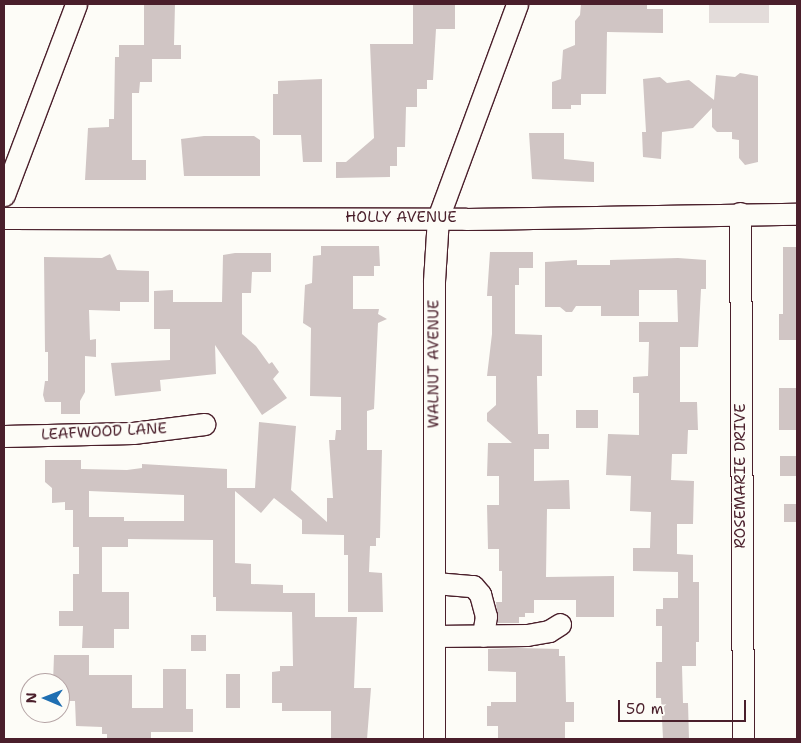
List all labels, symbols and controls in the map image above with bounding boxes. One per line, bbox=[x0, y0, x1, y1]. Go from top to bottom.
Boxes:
street label: HOLLY AVENUE bbox=[345, 209, 457, 227]
street label: WALNUT AVENUE bbox=[425, 300, 443, 428]
street label: ROSEMARIE DRIVE bbox=[732, 403, 750, 549]
street label: LEAFWOOD LANE bbox=[41, 420, 167, 444]
north arrow bbox=[20, 673, 70, 723]
scale bar bbox=[621, 690, 748, 722]
text: N bbox=[22, 692, 40, 703]
text: 50 m bbox=[626, 699, 664, 719]

